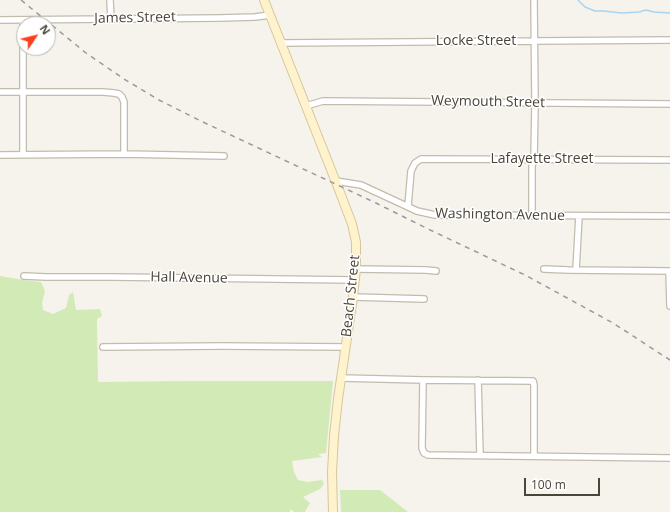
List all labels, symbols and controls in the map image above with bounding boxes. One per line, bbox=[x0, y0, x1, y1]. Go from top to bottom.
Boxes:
street label: James Street bbox=[94, 9, 176, 27]
north arrow bbox=[16, 16, 56, 56]
text: N bbox=[37, 21, 54, 37]
street label: Locke Street bbox=[436, 33, 516, 49]
street label: Weymouth Street bbox=[431, 93, 545, 111]
street label: Lafayette Street bbox=[490, 151, 594, 167]
street label: Washington Avenue bbox=[435, 205, 565, 225]
street label: Beach Street bbox=[338, 254, 364, 338]
street label: Hall Avenue bbox=[150, 269, 228, 287]
scale bar bbox=[526, 470, 602, 496]
text: 100 m bbox=[531, 476, 566, 493]

